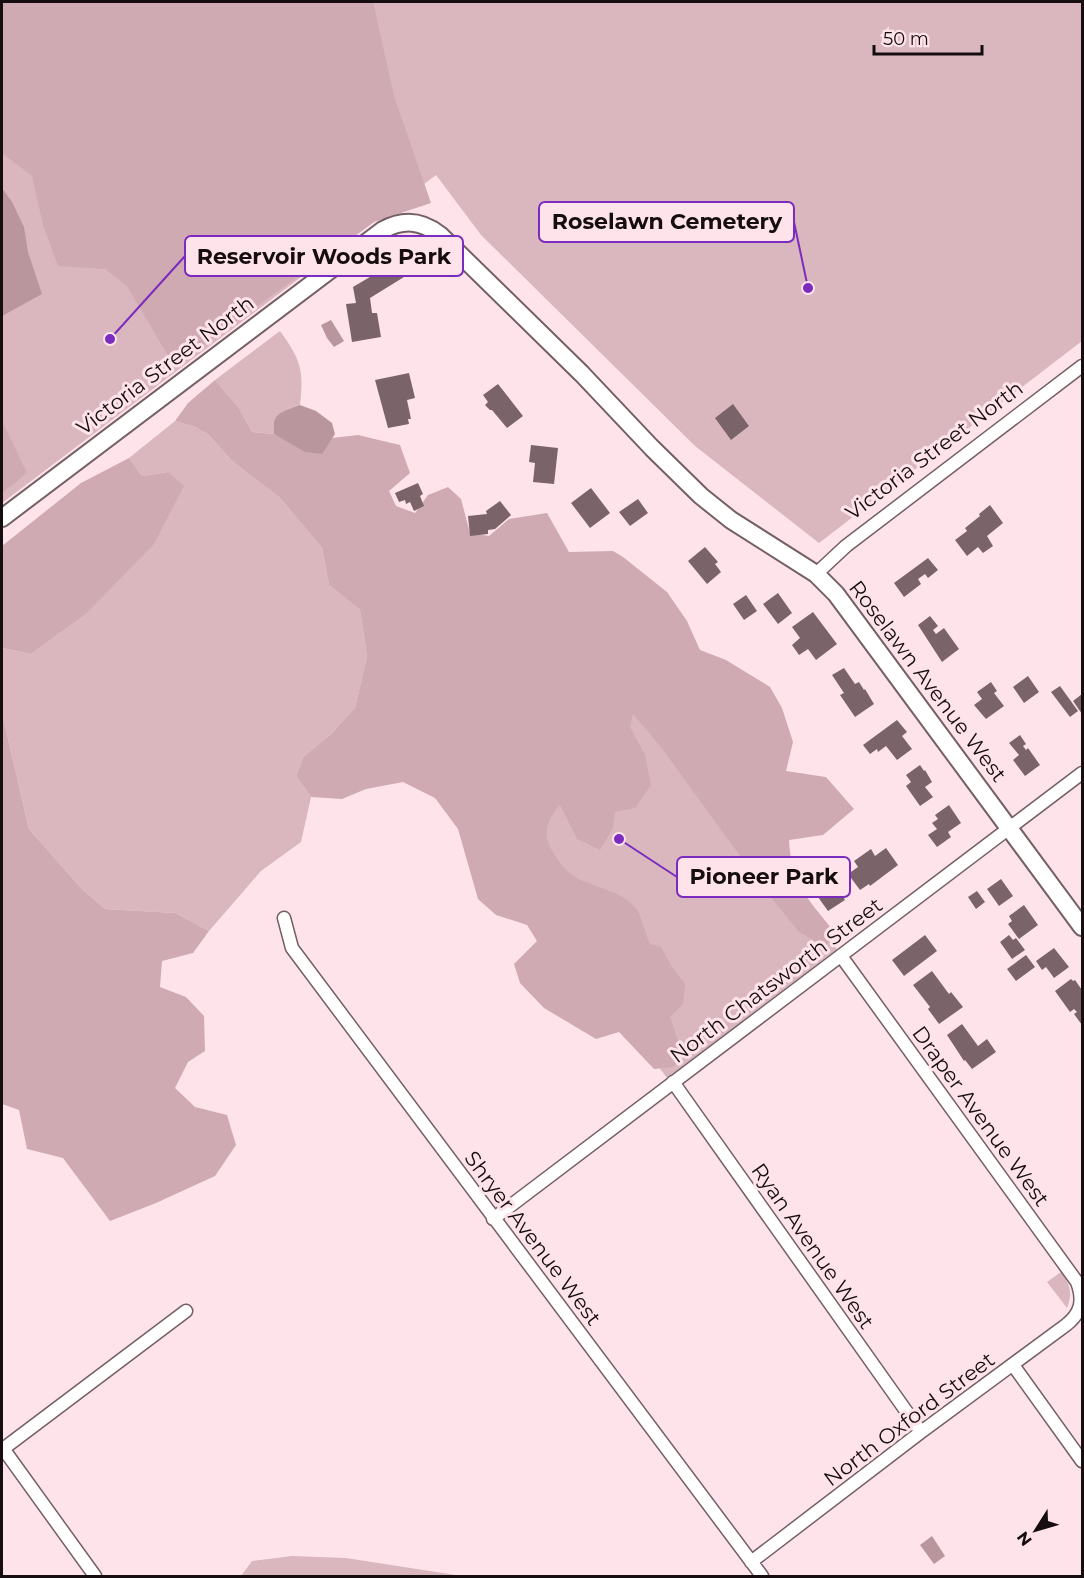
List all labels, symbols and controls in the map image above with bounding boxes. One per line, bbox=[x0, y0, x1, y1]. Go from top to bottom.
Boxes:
scale bar bbox=[874, 18, 982, 56]
text: 50 m bbox=[883, 28, 929, 50]
callout: Roselawn Cemetery bbox=[539, 202, 794, 242]
text: Roselawn Cemetery bbox=[552, 208, 783, 235]
callout: Reservoir Woods Park bbox=[185, 236, 463, 276]
text: Reservoir Woods Park bbox=[197, 243, 452, 270]
street label: Victoria Street North bbox=[71, 290, 259, 440]
street label: Victoria Street North bbox=[840, 375, 1028, 525]
street label: Roselawn Avenue West bbox=[844, 575, 1012, 787]
callout: Pioneer Park bbox=[677, 857, 850, 897]
text: Pioneer Park bbox=[689, 863, 839, 890]
street label: North Chatsworth Street bbox=[665, 892, 887, 1068]
street label: Draper Avenue West bbox=[907, 1021, 1055, 1211]
street label: Shryer Avenue West bbox=[459, 1146, 607, 1330]
street label: Ryan Avenue West bbox=[746, 1158, 880, 1334]
street label: North Oxford Street bbox=[819, 1347, 999, 1491]
north arrow bbox=[1006, 1500, 1066, 1560]
text: N bbox=[1013, 1528, 1036, 1550]

